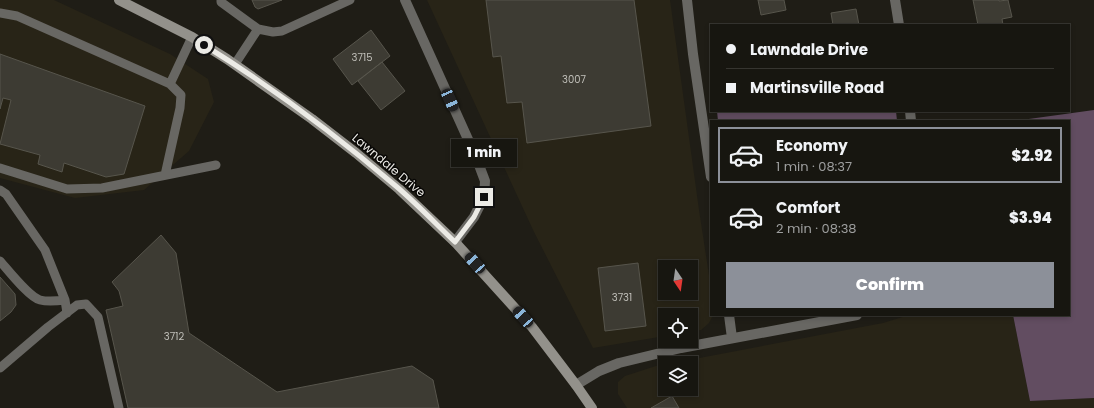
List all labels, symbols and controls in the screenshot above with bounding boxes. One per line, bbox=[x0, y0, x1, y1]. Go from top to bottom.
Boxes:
route start bbox=[195, 36, 213, 54]
text: Lawndale Drive bbox=[750, 39, 868, 60]
house number: 3715 bbox=[352, 50, 372, 65]
house number: 3007 bbox=[562, 72, 586, 87]
text: Martinsville Road bbox=[750, 77, 884, 98]
car bbox=[440, 87, 460, 113]
street label: Lawndale Drive bbox=[349, 129, 429, 201]
text: Economy bbox=[776, 135, 848, 156]
icon: car bbox=[728, 137, 764, 173]
callout: 1 min bbox=[451, 139, 517, 167]
text: 1 min bbox=[467, 143, 501, 162]
text: $2.92 bbox=[1011, 145, 1052, 166]
text: 1 min · 08:37 bbox=[776, 157, 852, 176]
route end bbox=[475, 188, 493, 206]
text: Comfort bbox=[776, 197, 840, 218]
icon: car bbox=[728, 199, 764, 235]
text: $3.94 bbox=[1009, 207, 1052, 228]
text: 2 min · 08:38 bbox=[776, 219, 857, 238]
car bbox=[463, 250, 487, 276]
north arrow bbox=[658, 260, 698, 300]
map controls bbox=[658, 260, 698, 396]
button: Confirm bbox=[726, 262, 1054, 308]
house number: 3731 bbox=[612, 290, 632, 305]
car bbox=[511, 304, 535, 330]
button: locate bbox=[658, 308, 698, 348]
house number: 3712 bbox=[164, 329, 184, 344]
button: layers bbox=[658, 356, 698, 396]

